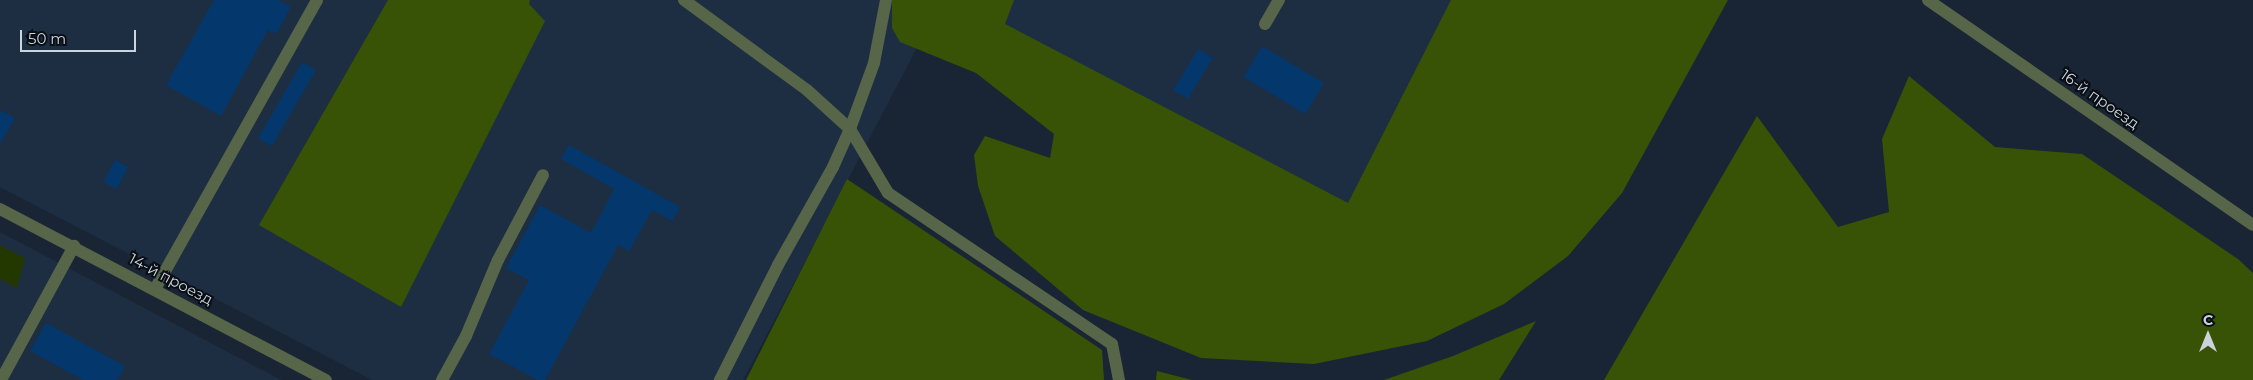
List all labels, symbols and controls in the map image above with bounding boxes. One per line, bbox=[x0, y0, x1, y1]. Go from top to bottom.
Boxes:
scale bar bbox=[22, 20, 139, 52]
text: 50 m bbox=[28, 29, 66, 48]
street label: 16-й проезд bbox=[2057, 65, 2143, 133]
street label: 14-й проезд bbox=[126, 249, 216, 309]
north arrow bbox=[2183, 310, 2233, 360]
text: С bbox=[2203, 311, 2213, 329]

